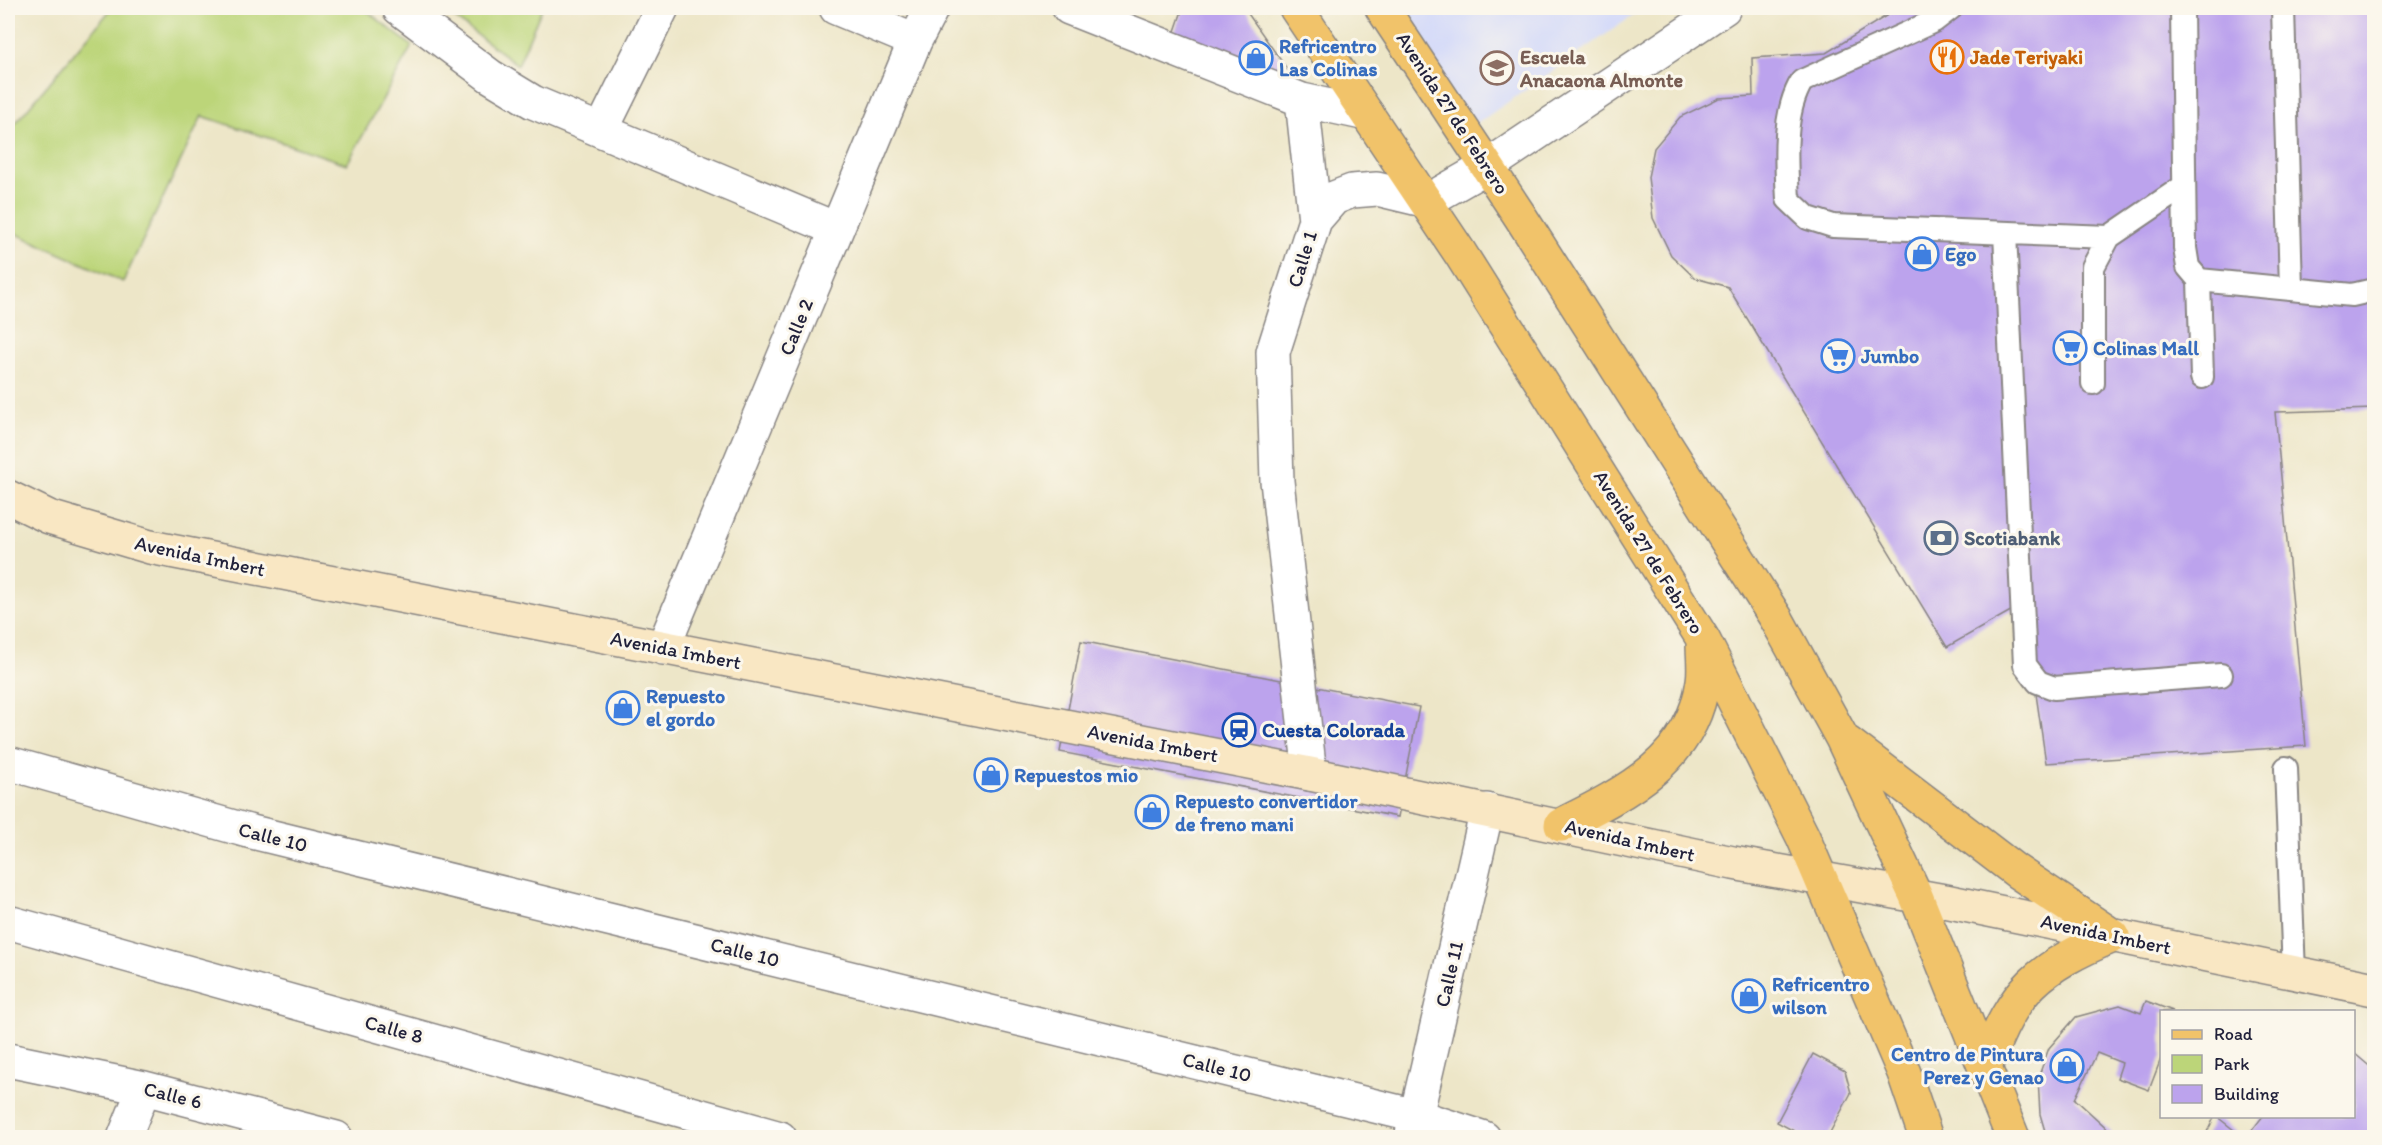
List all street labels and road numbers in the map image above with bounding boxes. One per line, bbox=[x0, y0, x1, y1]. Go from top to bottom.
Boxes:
street label: Avenida 27 de Febrero bbox=[1392, 27, 1514, 199]
street label: Calle 1 bbox=[1282, 228, 1322, 290]
street label: Calle 2 bbox=[774, 295, 818, 359]
street label: Avenida 27 de Febrero bbox=[1589, 466, 1709, 638]
street label: Avenida Imbert bbox=[133, 530, 267, 582]
street label: Avenida Imbert bbox=[609, 626, 743, 674]
street label: Avenida Imbert bbox=[1086, 719, 1220, 767]
street label: Avenida Imbert bbox=[1563, 813, 1697, 867]
street label: Calle 10 bbox=[236, 817, 310, 857]
street label: Avenida Imbert bbox=[2039, 908, 2173, 960]
street label: Calle 10 bbox=[708, 932, 782, 972]
street label: Calle 11 bbox=[1430, 939, 1468, 1009]
street label: Calle 8 bbox=[362, 1010, 426, 1048]
street label: Calle 10 bbox=[1180, 1047, 1254, 1087]
street label: Calle 6 bbox=[141, 1076, 205, 1114]

